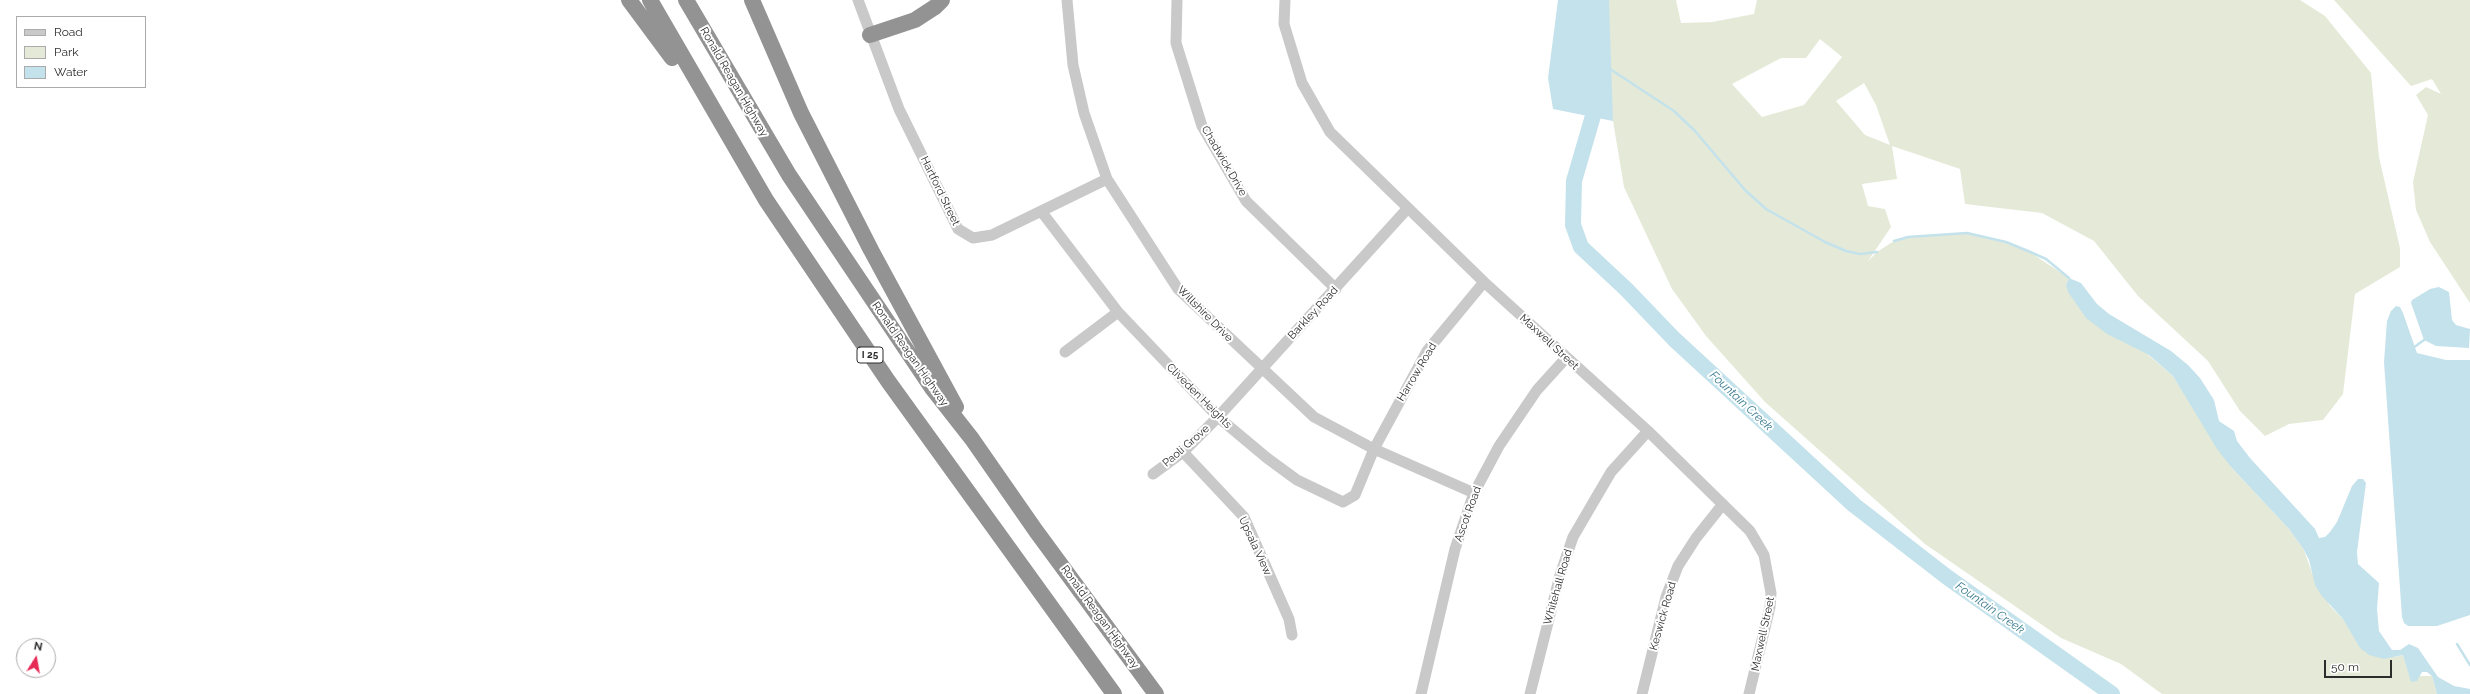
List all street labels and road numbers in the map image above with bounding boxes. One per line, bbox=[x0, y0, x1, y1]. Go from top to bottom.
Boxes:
street label: Ronald Reagan Highway bbox=[697, 25, 771, 139]
street label: Chadwick Drive bbox=[1199, 123, 1249, 199]
street label: Hartford Street bbox=[918, 154, 962, 228]
street label: Willshire Drive bbox=[1174, 283, 1236, 345]
street label: Barkley Road bbox=[1285, 284, 1341, 342]
street label: Ronald Reagan Highway bbox=[869, 299, 951, 409]
street label: Maxwell Street bbox=[1517, 311, 1581, 373]
street label: Harrow Road bbox=[1394, 340, 1440, 404]
road number: I 25 bbox=[857, 347, 883, 363]
street label: Cliveden Heights bbox=[1164, 361, 1234, 431]
street label: Paoli Grove bbox=[1160, 422, 1212, 470]
street label: Ascot Road bbox=[1452, 484, 1484, 544]
street label: Upsala View bbox=[1236, 515, 1274, 577]
street label: Whitehall Road bbox=[1541, 548, 1575, 626]
street label: Ronald Reagan Highway bbox=[1058, 563, 1142, 671]
street label: Keswick Road bbox=[1647, 580, 1679, 652]
street label: Maxwell Street bbox=[1749, 596, 1777, 672]

